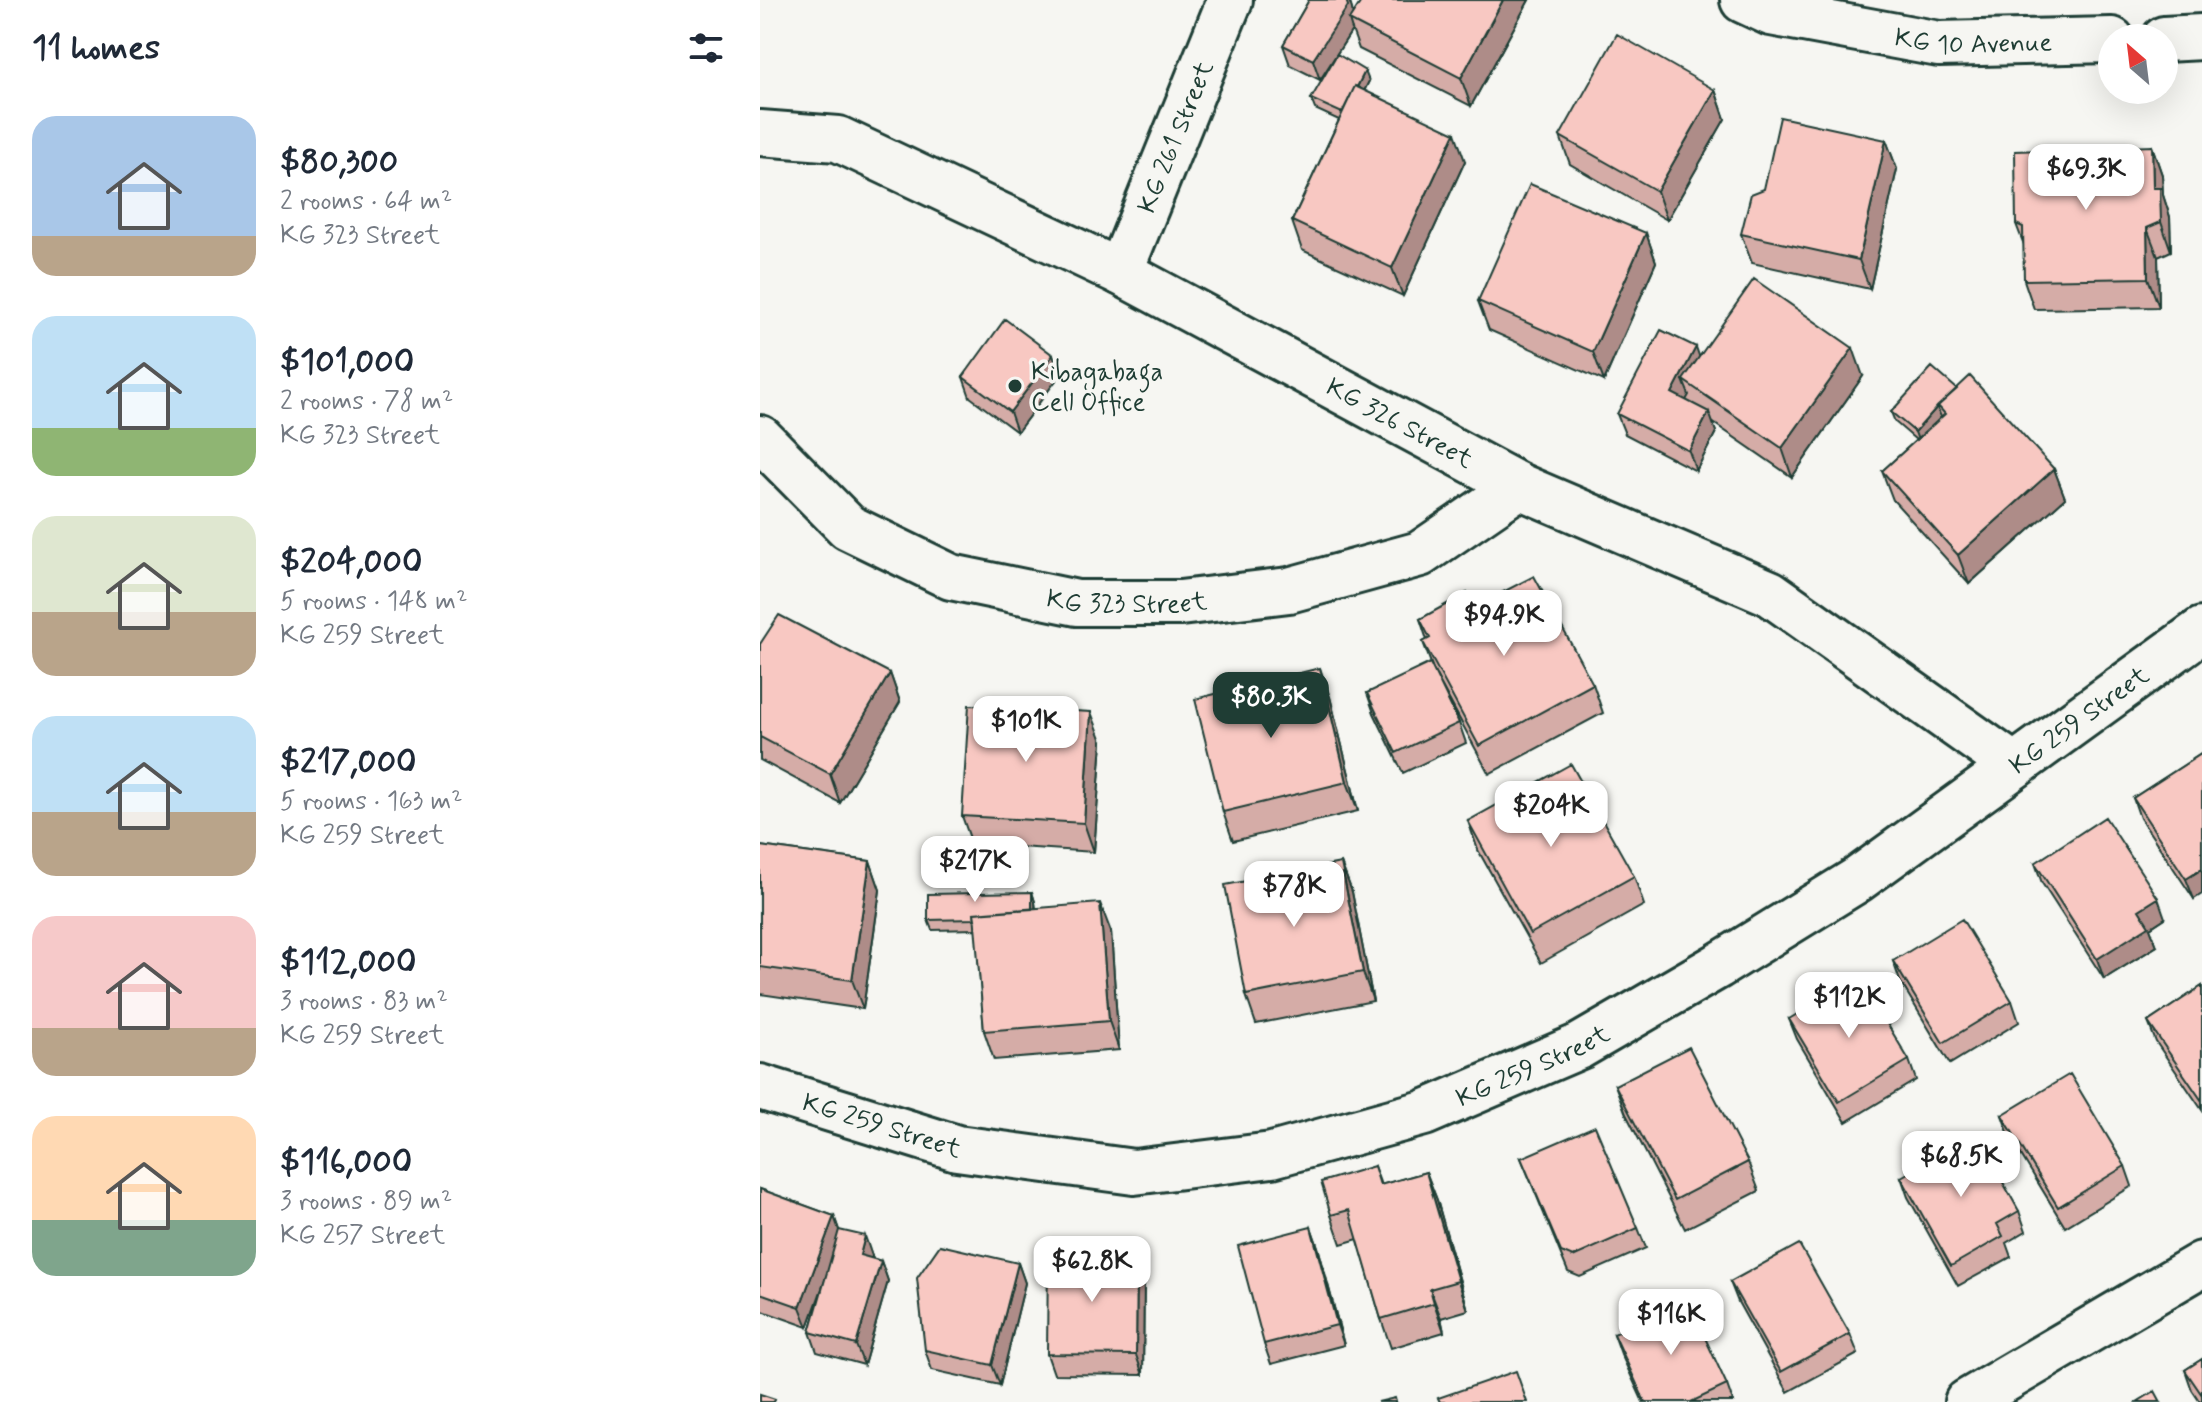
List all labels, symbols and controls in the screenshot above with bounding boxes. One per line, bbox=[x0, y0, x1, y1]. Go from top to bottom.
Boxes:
street label: KG 10 Avenue bbox=[1892, 21, 2053, 63]
north arrow bbox=[2098, 24, 2178, 104]
map controls bbox=[2098, 24, 2178, 104]
text: 11 homes bbox=[32, 26, 160, 71]
icon: filters bbox=[684, 26, 728, 70]
street label: KG 261 Street bbox=[1131, 56, 1223, 219]
text: $80,300 bbox=[280, 140, 398, 185]
pin: $69.3K bbox=[2021, 144, 2151, 212]
icon: home bbox=[96, 148, 192, 244]
text: $69.3K bbox=[2046, 153, 2126, 187]
text: 2 rooms · 64 m² bbox=[280, 185, 452, 219]
text: KG 323 Street bbox=[280, 219, 440, 253]
text: $101,000 bbox=[280, 340, 414, 385]
icon: home bbox=[96, 348, 192, 444]
place label: Kibagabaga Cell Office bbox=[1031, 356, 1163, 420]
street label: KG 326 Street bbox=[1320, 371, 1479, 477]
marker: Kibagabaga Cell Office bbox=[1006, 377, 1024, 395]
text: 2 rooms · 78 m² bbox=[280, 385, 453, 419]
text: KG 323 Street bbox=[280, 419, 440, 453]
text: $204,000 bbox=[280, 540, 422, 585]
icon: home bbox=[96, 548, 192, 644]
street label: KG 323 Street bbox=[1043, 582, 1209, 623]
text: 5 rooms · 148 m² bbox=[280, 585, 467, 619]
pin: $94.9K bbox=[1439, 590, 1569, 658]
text: $94.9K bbox=[1464, 599, 1544, 633]
text: KG 259 Street bbox=[280, 619, 444, 653]
street label: KG 259 Street bbox=[2003, 659, 2156, 783]
pin: $80.3K bbox=[1206, 672, 1336, 740]
text: $80.3K bbox=[1231, 681, 1311, 715]
pin: $101K bbox=[970, 696, 1082, 764]
text: $101K bbox=[991, 705, 1061, 739]
text: $217,000 bbox=[280, 740, 417, 785]
icon: home bbox=[96, 748, 192, 844]
pin: $204K bbox=[1495, 781, 1607, 849]
text: 5 rooms · 163 m² bbox=[280, 785, 463, 819]
text: $204K bbox=[1513, 790, 1589, 824]
text: KG 259 Street bbox=[280, 819, 444, 853]
pin: $217K bbox=[919, 836, 1031, 904]
text: $217K bbox=[939, 845, 1011, 879]
pin: $78K bbox=[1247, 861, 1341, 929]
text: $78K bbox=[1262, 870, 1326, 904]
text: $112,000 bbox=[280, 940, 416, 985]
icon: home bbox=[96, 948, 192, 1044]
pin: $112K bbox=[1793, 972, 1905, 1040]
text: $112K bbox=[1813, 981, 1885, 1015]
text: 3 rooms · 83 m² bbox=[280, 985, 448, 1019]
street label: KG 259 Street bbox=[1451, 1018, 1616, 1116]
text: KG 259 Street bbox=[280, 1019, 444, 1053]
street label: KG 259 Street bbox=[798, 1086, 965, 1167]
pin: $68.5K bbox=[1896, 1131, 2026, 1199]
text: $116,000 bbox=[280, 1140, 412, 1185]
text: $68.5K bbox=[1920, 1140, 2002, 1174]
icon: home bbox=[96, 1148, 192, 1244]
text: 3 rooms · 89 m² bbox=[280, 1185, 452, 1219]
text: KG 257 Street bbox=[280, 1219, 445, 1253]
pin: $62.8K bbox=[1027, 1236, 1157, 1304]
text: $62.8K bbox=[1052, 1245, 1132, 1279]
pin: $116K bbox=[1615, 1289, 1727, 1357]
text: $116K bbox=[1637, 1298, 1705, 1332]

